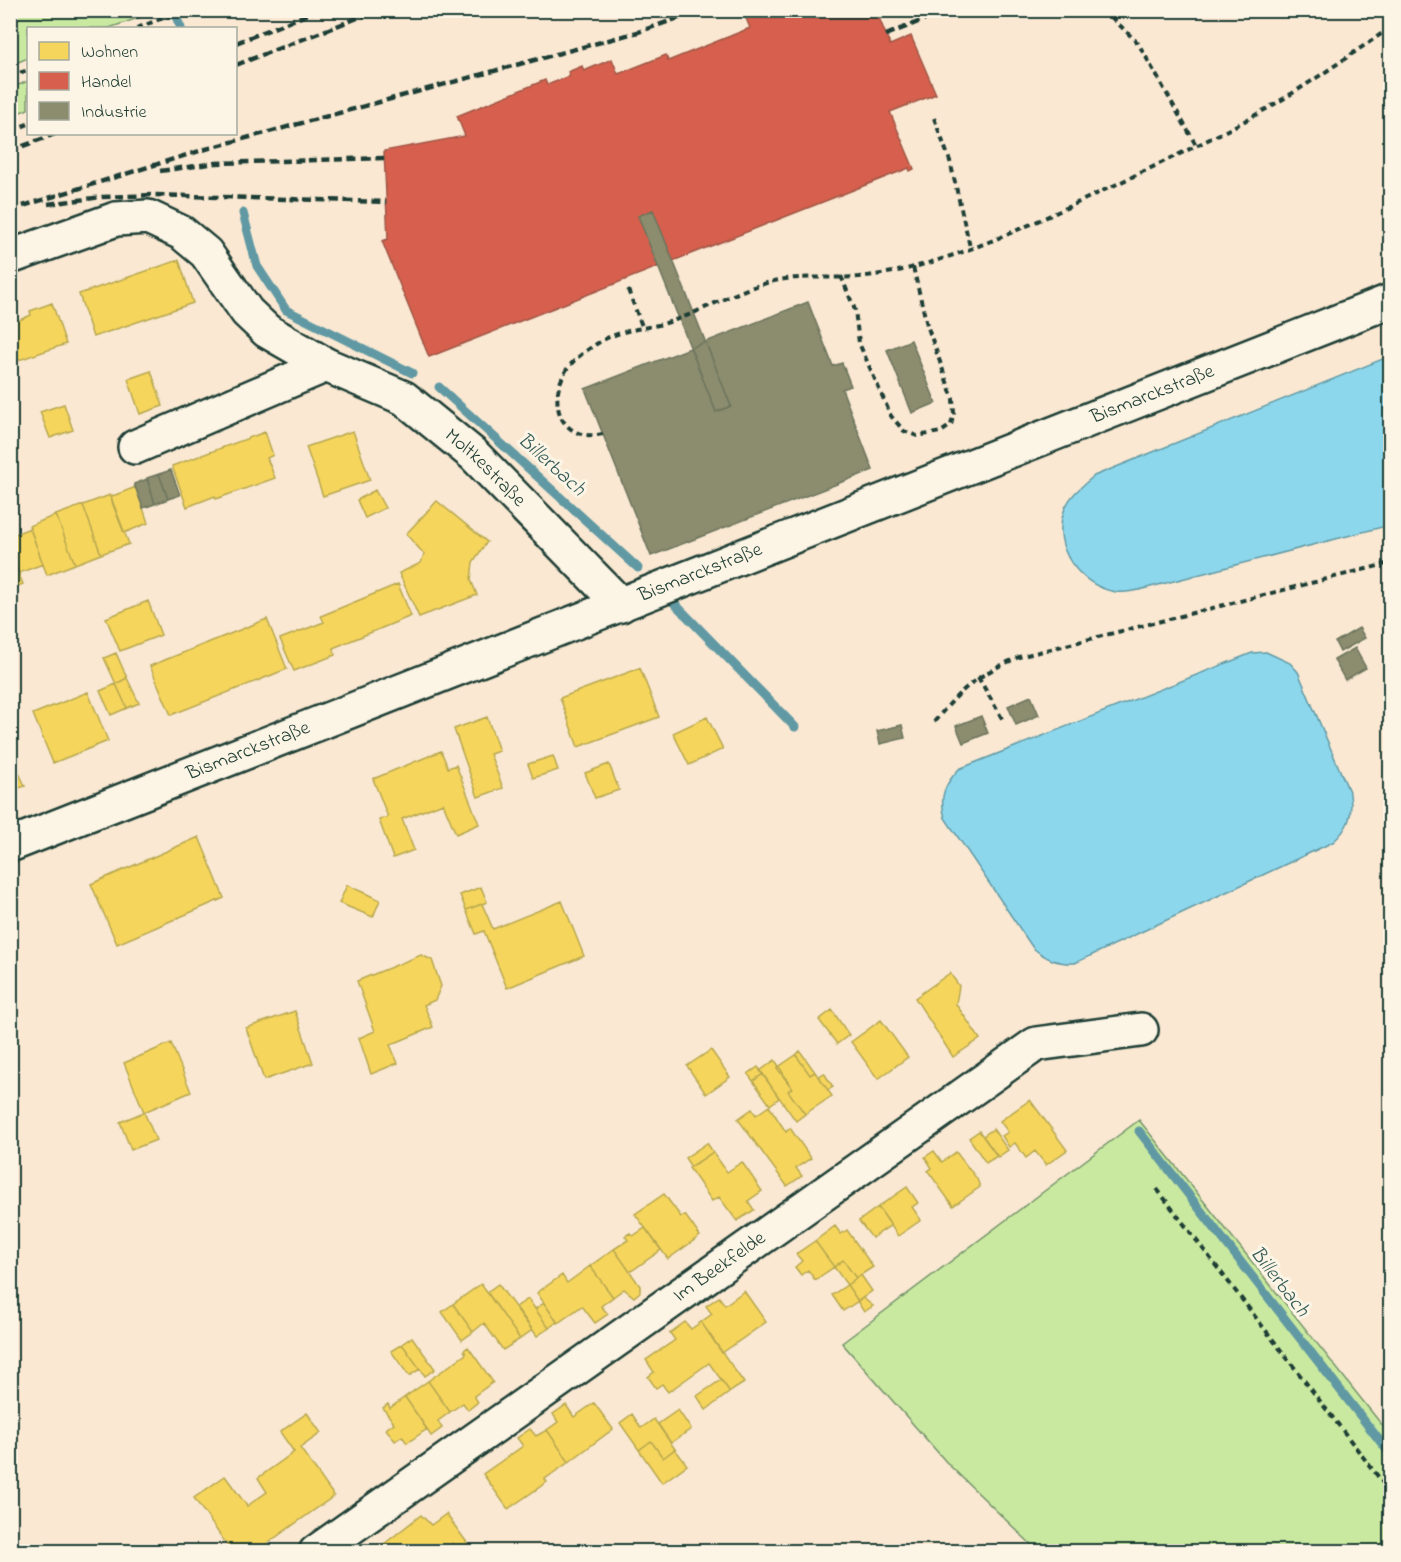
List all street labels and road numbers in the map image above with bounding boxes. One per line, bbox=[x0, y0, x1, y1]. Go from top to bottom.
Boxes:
street label: Bismarckstraße bbox=[1085, 357, 1219, 432]
street label: Moltkestraße bbox=[438, 422, 532, 514]
street label: Bismarckstraße bbox=[633, 535, 767, 611]
street label: Bismarckstraße bbox=[181, 714, 314, 789]
street label: Im Beekfelde bbox=[667, 1224, 772, 1310]

